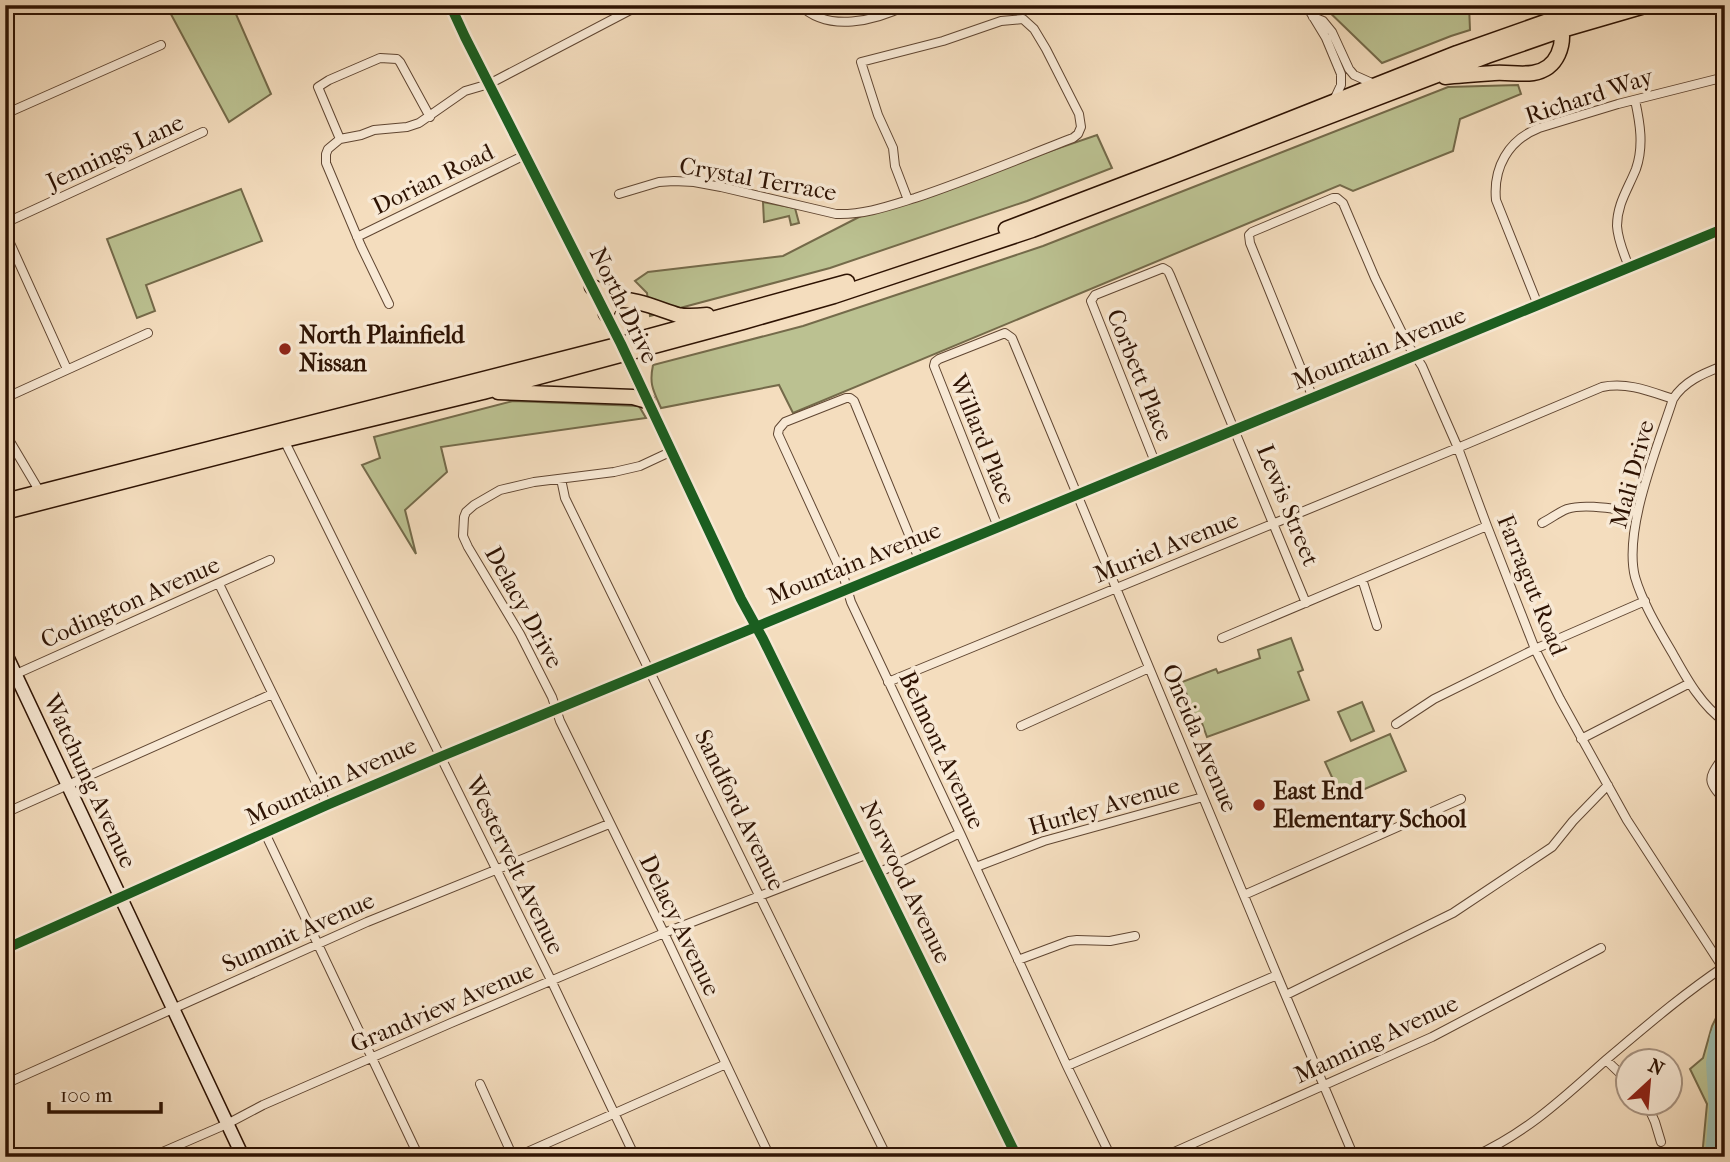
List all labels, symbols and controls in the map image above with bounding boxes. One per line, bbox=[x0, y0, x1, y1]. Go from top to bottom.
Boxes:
street label: Richard Way bbox=[1521, 62, 1658, 130]
street label: Jennings Lane bbox=[40, 108, 188, 197]
street label: Dorian Road bbox=[368, 137, 499, 220]
street label: Crystal Terrace bbox=[677, 151, 839, 207]
street label: North Drive bbox=[584, 242, 664, 368]
street label: Mountain Avenue bbox=[1288, 300, 1470, 395]
street label: Corbett Place bbox=[1101, 305, 1179, 445]
place label: North Plainfield Nissan bbox=[299, 321, 465, 377]
marker: North Plainfield Nissan bbox=[277, 341, 293, 357]
street label: Willard Place bbox=[944, 369, 1022, 508]
street label: Mali Drive bbox=[1604, 417, 1660, 531]
street label: Lewis Street bbox=[1251, 440, 1325, 570]
street label: Muriel Avenue bbox=[1090, 505, 1242, 589]
street label: Farragut Road bbox=[1491, 511, 1573, 660]
street label: Mountain Avenue bbox=[763, 515, 945, 610]
street label: Delacy Drive bbox=[479, 541, 569, 673]
street label: Codington Avenue bbox=[36, 550, 224, 654]
street label: Oneida Avenue bbox=[1156, 660, 1244, 816]
street label: Belmont Avenue bbox=[893, 667, 991, 833]
street label: Watchung Avenue bbox=[37, 689, 143, 872]
street label: Sandford Avenue bbox=[689, 725, 791, 895]
street label: Mountain Avenue bbox=[241, 731, 421, 831]
street label: Westervelt Avenue bbox=[459, 771, 570, 959]
street label: Hurley Avenue bbox=[1025, 771, 1183, 841]
place label: East End Elementary School bbox=[1273, 777, 1467, 833]
street label: Norwood Avenue bbox=[855, 796, 958, 968]
marker: East End Elementary School bbox=[1251, 797, 1267, 813]
street label: Delacy Avenue bbox=[634, 850, 726, 1000]
street label: Summit Avenue bbox=[217, 886, 379, 978]
street label: Grandview Avenue bbox=[346, 956, 538, 1058]
street label: Manning Avenue bbox=[1290, 989, 1462, 1089]
north arrow bbox=[1614, 1046, 1684, 1116]
text: N bbox=[1645, 1055, 1668, 1081]
scale bar bbox=[49, 1071, 161, 1115]
text: 100 m bbox=[60, 1083, 113, 1107]

